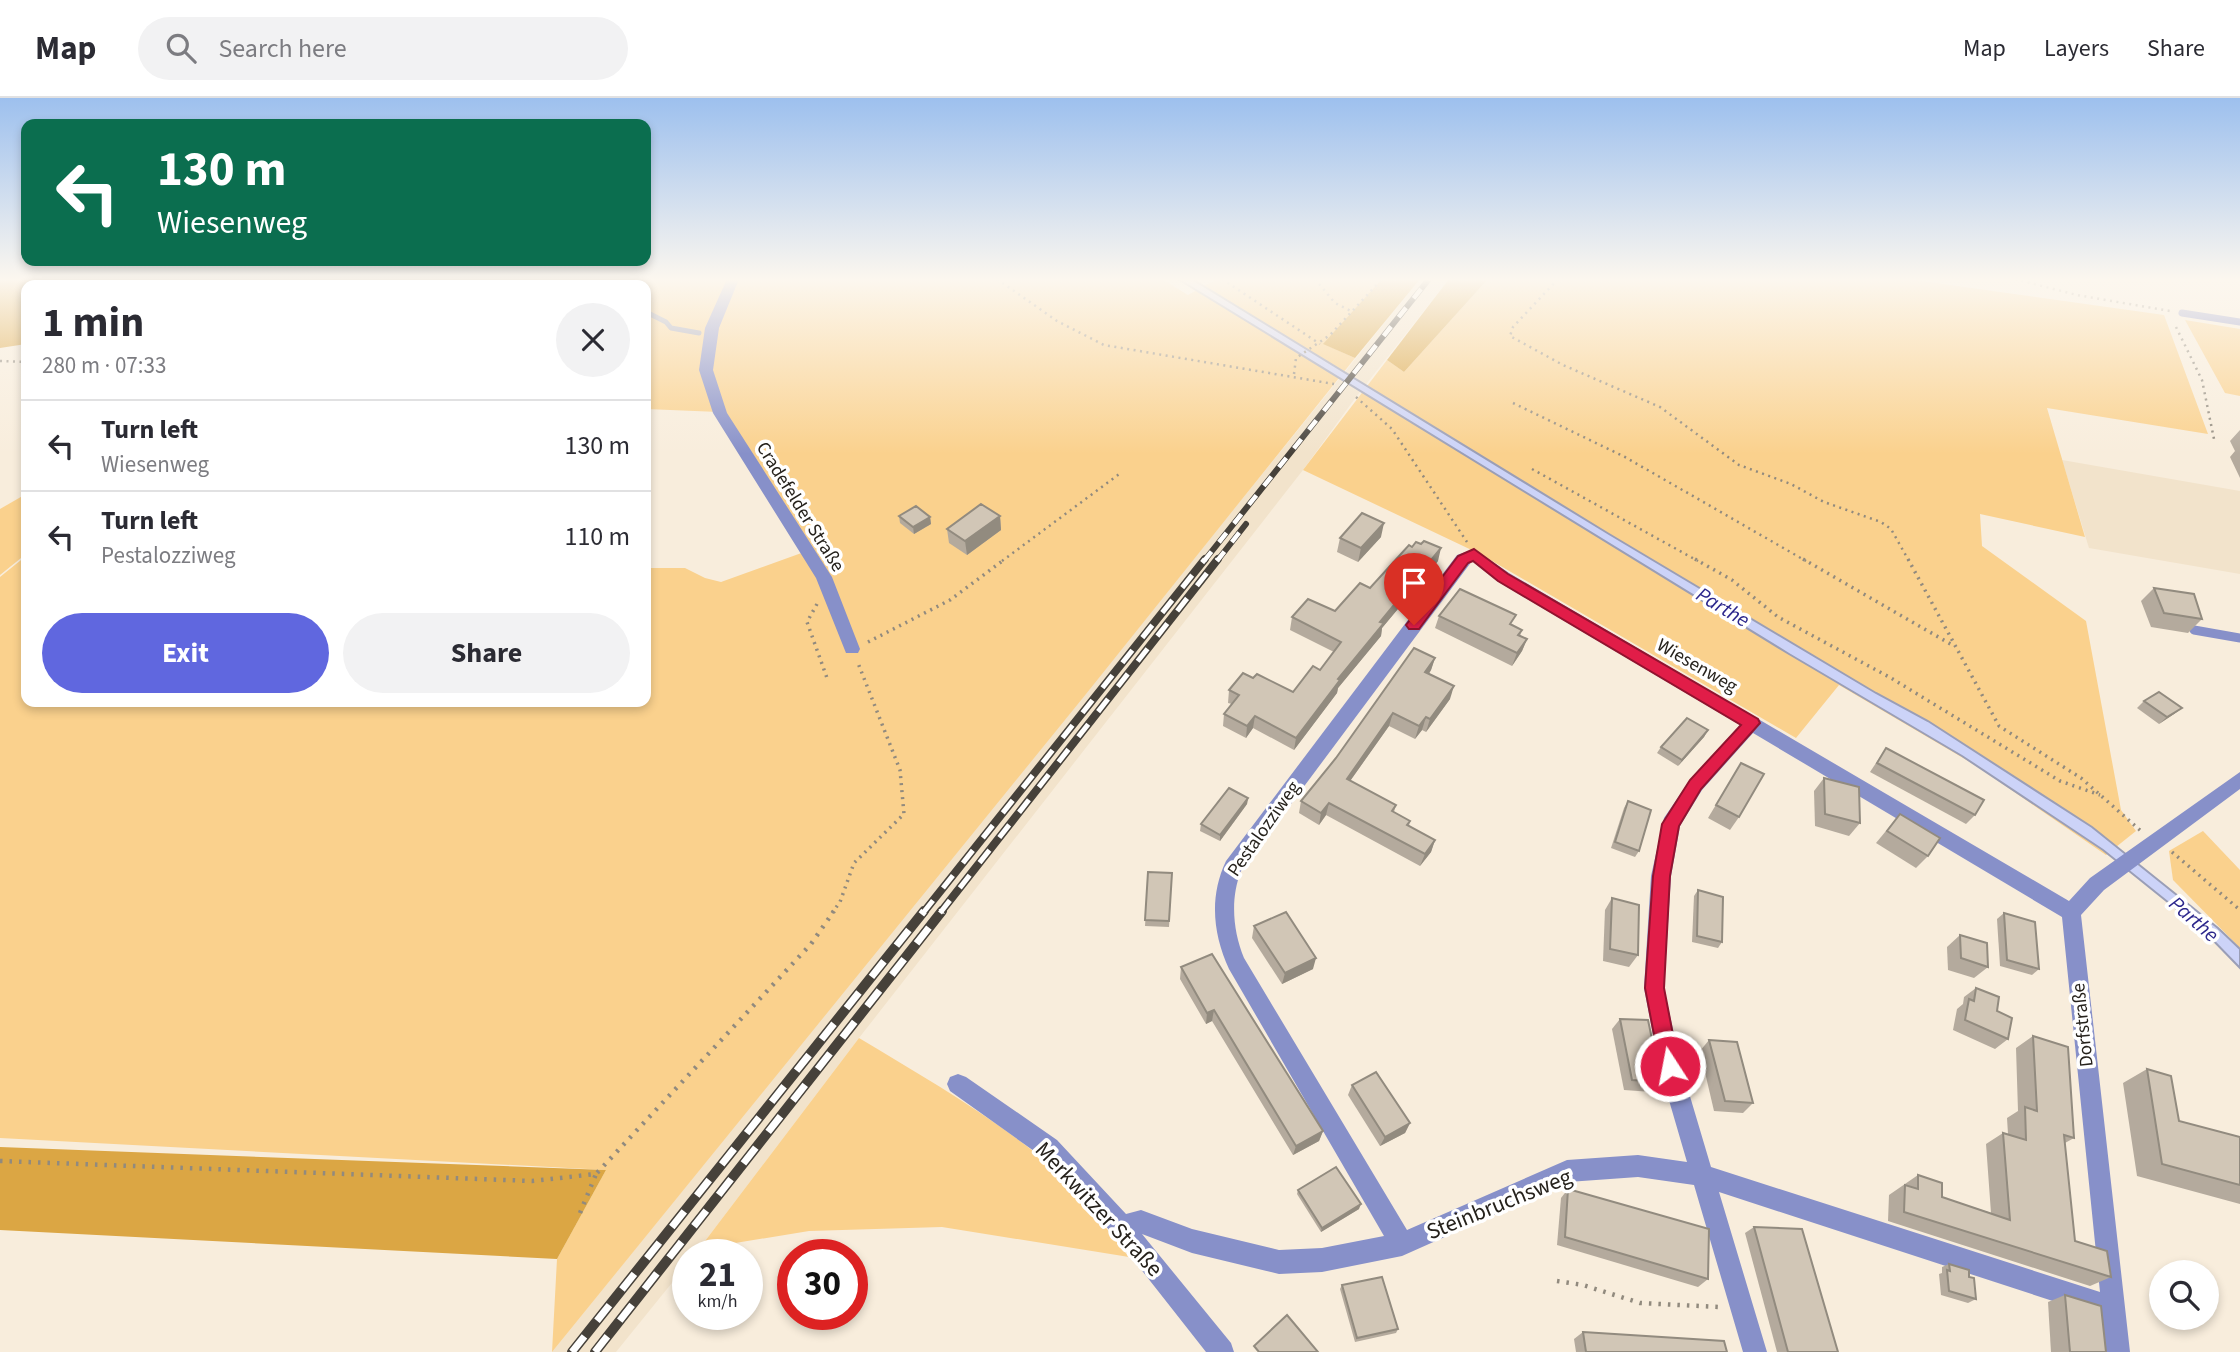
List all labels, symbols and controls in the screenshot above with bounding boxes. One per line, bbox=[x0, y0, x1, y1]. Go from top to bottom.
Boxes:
search box bbox=[138, 17, 628, 80]
text: Map bbox=[35, 25, 96, 72]
icon: search bbox=[162, 29, 200, 67]
text: Search here bbox=[218, 30, 347, 67]
text: Map bbox=[1963, 31, 2006, 66]
text: Layers bbox=[2044, 31, 2109, 66]
text: Share bbox=[2147, 31, 2205, 66]
text: 130 m bbox=[157, 135, 286, 205]
icon: left bbox=[42, 147, 133, 238]
text: Wiesenweg bbox=[157, 200, 307, 246]
text: 1 min bbox=[42, 293, 144, 353]
button: close bbox=[556, 303, 630, 377]
text: 280 m · 07:33 bbox=[42, 349, 166, 382]
text: Turn left bbox=[101, 411, 198, 448]
icon: left bbox=[42, 427, 80, 465]
text: 130 m bbox=[564, 427, 630, 464]
street label: Cradefelder Straße bbox=[749, 437, 851, 577]
text: Wiesenweg bbox=[101, 448, 209, 481]
text: Turn left bbox=[101, 502, 198, 539]
icon: left bbox=[42, 518, 80, 556]
text: 110 m bbox=[564, 518, 630, 555]
text: Pestalozziweg bbox=[101, 539, 236, 572]
pin bbox=[1384, 553, 1444, 625]
icon: arrive bbox=[1395, 564, 1433, 602]
water label: Parthe bbox=[1691, 579, 1755, 635]
button: Exit bbox=[42, 613, 329, 693]
button: Share bbox=[343, 613, 630, 693]
street label: Wiesenweg bbox=[1652, 632, 1743, 700]
street label: Pestalozziweg bbox=[1221, 775, 1307, 882]
water label: Parthe bbox=[2162, 889, 2226, 949]
street label: Dorfstraße bbox=[2065, 982, 2101, 1068]
position arrow bbox=[1633, 1029, 1707, 1103]
street label: Merkwitzer Straße bbox=[1028, 1134, 1170, 1284]
street label: Steinbruchsweg bbox=[1421, 1160, 1577, 1248]
speed limit sign: 30 bbox=[777, 1239, 868, 1330]
text: 21 bbox=[699, 1250, 736, 1300]
map controls bbox=[2149, 1260, 2219, 1330]
button: search bbox=[2149, 1260, 2219, 1330]
text: km/h bbox=[698, 1289, 737, 1314]

